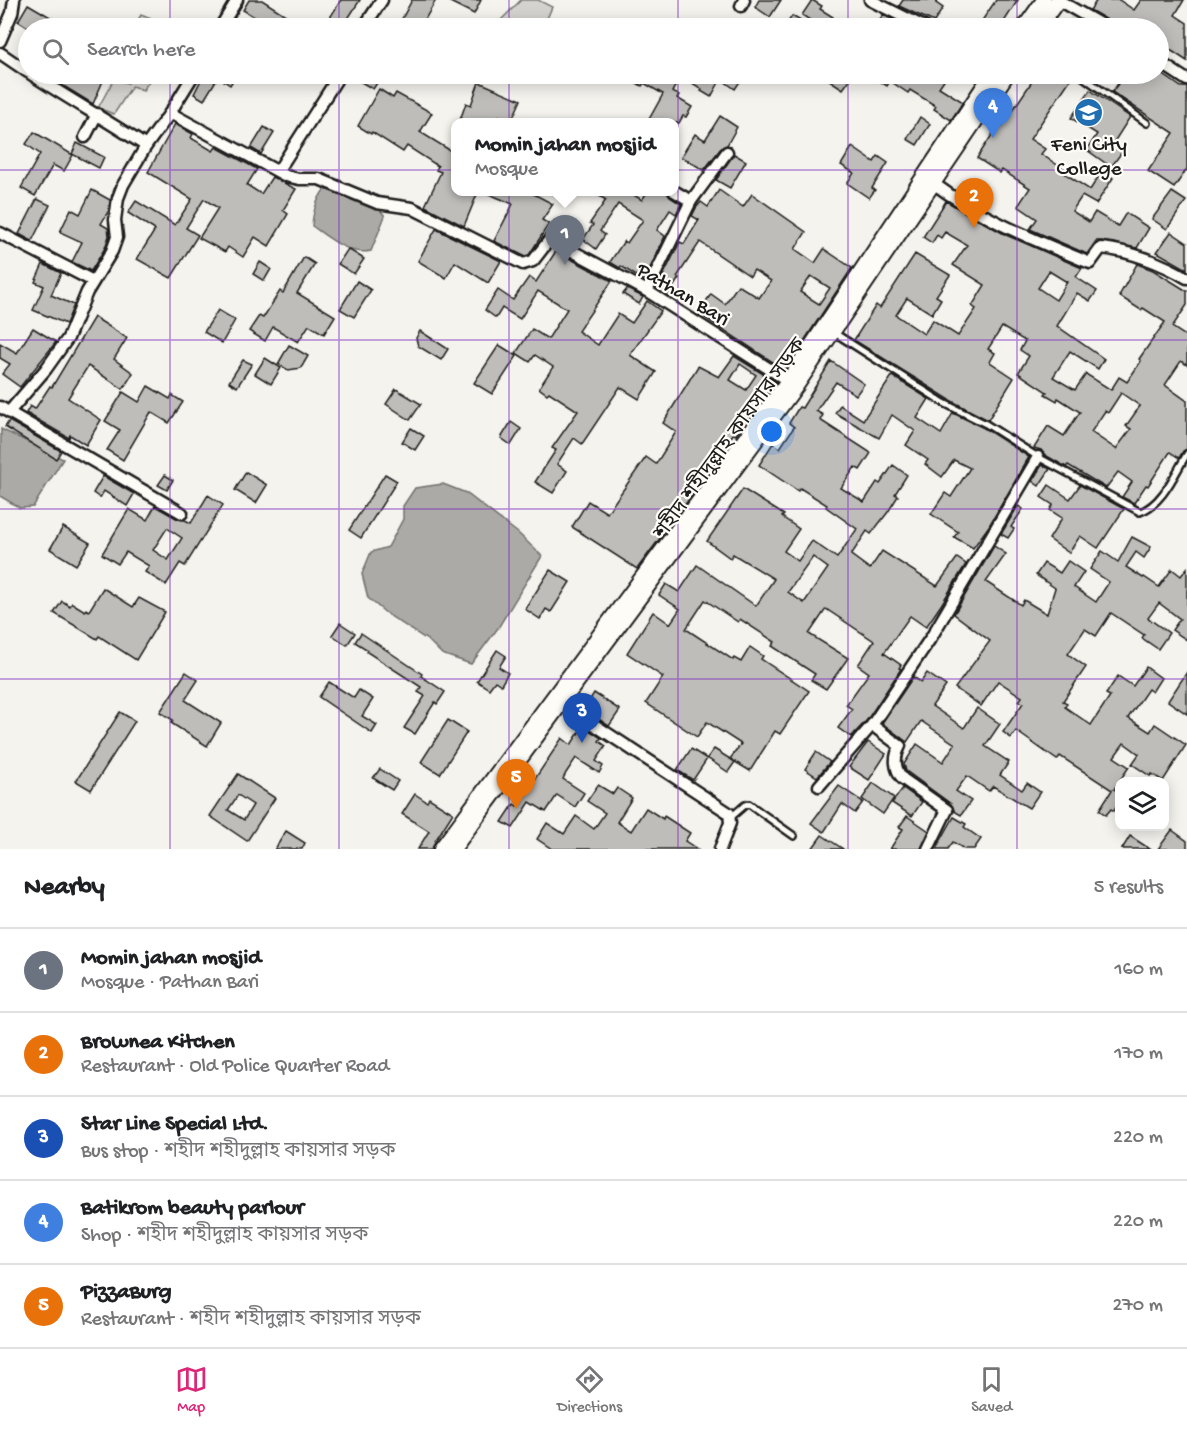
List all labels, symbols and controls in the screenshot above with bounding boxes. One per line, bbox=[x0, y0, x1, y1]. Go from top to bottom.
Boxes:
search box bbox=[18, 18, 1169, 84]
icon: search bbox=[39, 35, 72, 68]
text: Search here bbox=[87, 38, 195, 64]
pin: 4 bbox=[974, 88, 1012, 138]
school or university icon: Feni City College bbox=[1073, 96, 1105, 128]
popup bbox=[451, 118, 679, 196]
text: Momin jahan mosjid bbox=[475, 133, 655, 159]
place label: Feni City College bbox=[1050, 134, 1127, 183]
text: Mosque bbox=[475, 159, 538, 182]
pin: 2 bbox=[954, 178, 994, 228]
pin: 1 bbox=[546, 216, 584, 265]
street label: Pathan Bari bbox=[630, 258, 733, 334]
street label: শহীদ শহীদুল্লাহ কায়সার সড়ক bbox=[647, 332, 814, 547]
your location bbox=[757, 417, 786, 446]
pin: 3 bbox=[562, 694, 602, 743]
pin: 5 bbox=[496, 760, 536, 809]
map controls bbox=[1115, 777, 1169, 831]
button: layers bbox=[1115, 777, 1169, 831]
text: Nearby bbox=[24, 873, 105, 904]
text: 5 results bbox=[1094, 877, 1163, 900]
text: Momin jahan mosjid bbox=[81, 946, 261, 972]
text: 1 bbox=[39, 959, 48, 982]
text: 160 m bbox=[1114, 959, 1163, 982]
text: Mosque · Pathan Bari bbox=[81, 972, 259, 995]
text: Brownea Kitchen bbox=[81, 1030, 235, 1056]
text: 2 bbox=[39, 1043, 48, 1066]
text: 170 m bbox=[1114, 1043, 1163, 1066]
text: Restaurant · Old Police Quarter Road bbox=[81, 1056, 389, 1079]
text: Star Line Special Ltd. bbox=[81, 1112, 269, 1138]
text: 3 bbox=[38, 1127, 49, 1150]
text: 220 m bbox=[1113, 1127, 1163, 1150]
text: Bus stop · শহীদ শহীদুল্লাহ কায়সার সড়ক bbox=[81, 1141, 396, 1164]
text: Batikrom beauty parlour bbox=[81, 1196, 304, 1222]
text: 4 bbox=[39, 1211, 48, 1234]
text: 220 m bbox=[1113, 1211, 1163, 1234]
text: Shop · শহীদ শহীদুল্লাহ কায়সার সড়ক bbox=[81, 1225, 368, 1248]
text: PizzaBurg bbox=[81, 1280, 171, 1306]
text: 5 bbox=[38, 1295, 49, 1318]
text: 270 m bbox=[1113, 1295, 1163, 1318]
text: Restaurant · শহীদ শহীদুল্লাহ কায়সার সড়ক bbox=[81, 1309, 421, 1332]
tab: Map bbox=[175, 1363, 208, 1418]
tab: Directions bbox=[557, 1363, 622, 1418]
tab: Saved bbox=[971, 1363, 1012, 1418]

